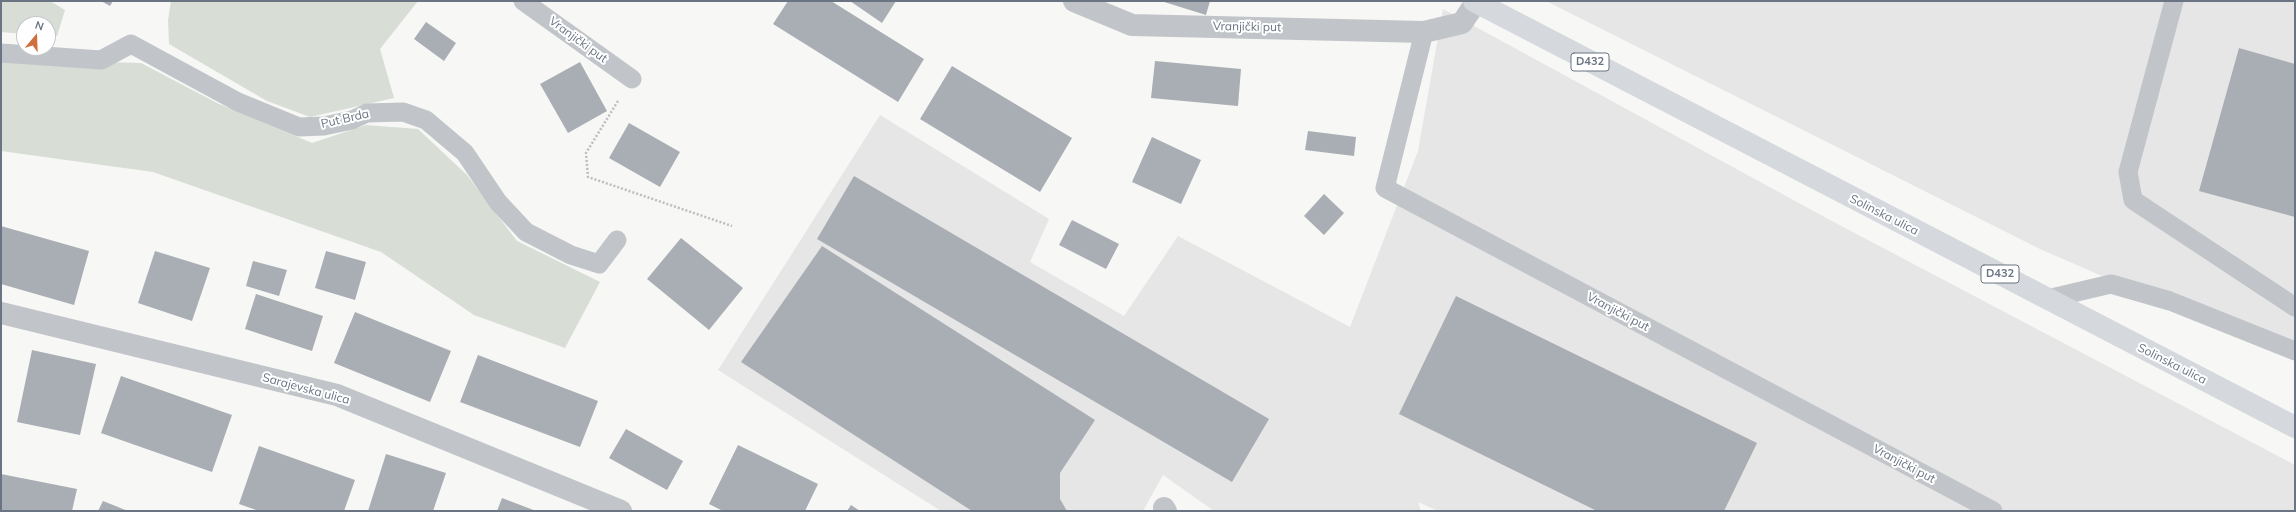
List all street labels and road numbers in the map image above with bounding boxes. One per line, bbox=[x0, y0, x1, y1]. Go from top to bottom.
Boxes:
street label: Vranjički put bbox=[546, 14, 610, 66]
street label: Vranjički put bbox=[1213, 19, 1281, 35]
road number: D432 bbox=[1571, 53, 1609, 71]
street label: Put Brda bbox=[320, 106, 370, 132]
street label: Solinska ulica bbox=[1847, 192, 1921, 238]
road number: D432 bbox=[1981, 265, 2019, 283]
street label: Vranjički put bbox=[1584, 290, 1652, 334]
street label: Solinska ulica bbox=[2135, 341, 2209, 387]
street label: Sarajevska ulica bbox=[261, 370, 351, 408]
street label: Vranjički put bbox=[1870, 442, 1938, 486]

